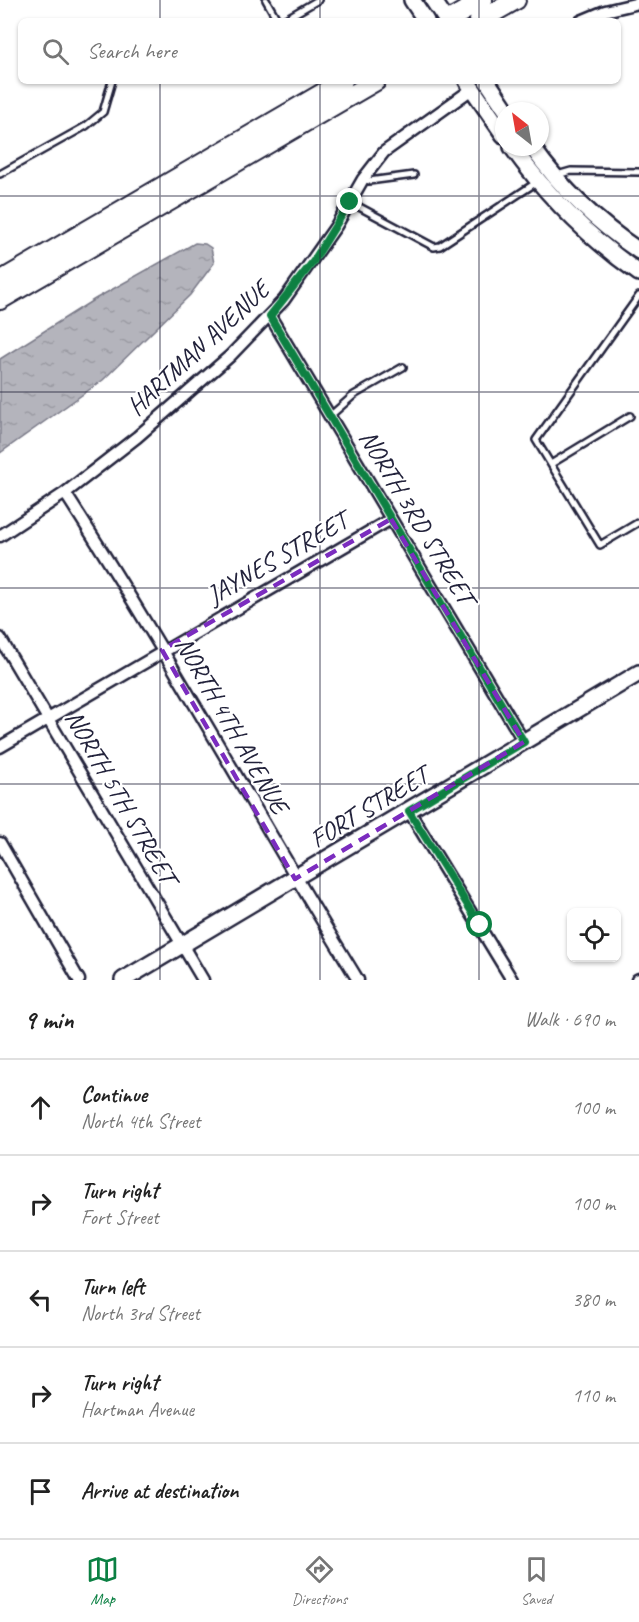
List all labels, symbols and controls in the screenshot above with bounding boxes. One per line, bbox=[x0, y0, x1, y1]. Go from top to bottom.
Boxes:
search box bbox=[18, 18, 621, 84]
icon: search bbox=[39, 35, 72, 68]
text: Search here bbox=[87, 37, 177, 65]
north arrow bbox=[495, 102, 549, 156]
route end bbox=[336, 188, 362, 214]
street label: HARTMAN AVENUE bbox=[120, 271, 279, 423]
street label: NORTH 3RD STREET bbox=[352, 424, 486, 616]
street label: JAYNES STREET bbox=[199, 501, 359, 613]
street label: NORTH 4TH AVENUE bbox=[168, 631, 298, 822]
street label: NORTH 5TH STREET bbox=[58, 704, 188, 896]
street label: FORT STREET bbox=[304, 756, 439, 855]
map controls bbox=[567, 908, 621, 962]
button: locate bbox=[567, 908, 621, 962]
route start bbox=[466, 911, 492, 937]
text: 9 min bbox=[24, 1003, 74, 1036]
text: Walk · 690 m bbox=[525, 1007, 615, 1032]
text: Continue bbox=[81, 1081, 147, 1109]
icon: ahead bbox=[24, 1091, 57, 1124]
text: 100 m bbox=[572, 1095, 615, 1120]
text: North 4th Street bbox=[81, 1109, 200, 1134]
text: Turn right bbox=[81, 1177, 158, 1205]
icon: right bbox=[24, 1187, 57, 1220]
text: 100 m bbox=[572, 1191, 615, 1216]
text: Fort Street bbox=[81, 1205, 159, 1230]
text: Turn left bbox=[81, 1273, 145, 1301]
icon: left bbox=[24, 1283, 57, 1316]
text: 380 m bbox=[572, 1287, 615, 1312]
text: North 3rd Street bbox=[81, 1301, 200, 1326]
text: Turn right bbox=[81, 1369, 158, 1397]
icon: right bbox=[24, 1379, 57, 1412]
text: 110 m bbox=[572, 1383, 615, 1408]
text: Hartman Avenue bbox=[81, 1397, 194, 1422]
icon: arrive bbox=[24, 1475, 57, 1508]
text: Arrive at destination bbox=[81, 1477, 238, 1505]
tab: Map bbox=[86, 1553, 119, 1609]
tab: Directions bbox=[292, 1553, 347, 1609]
tab: Saved bbox=[520, 1553, 553, 1609]

